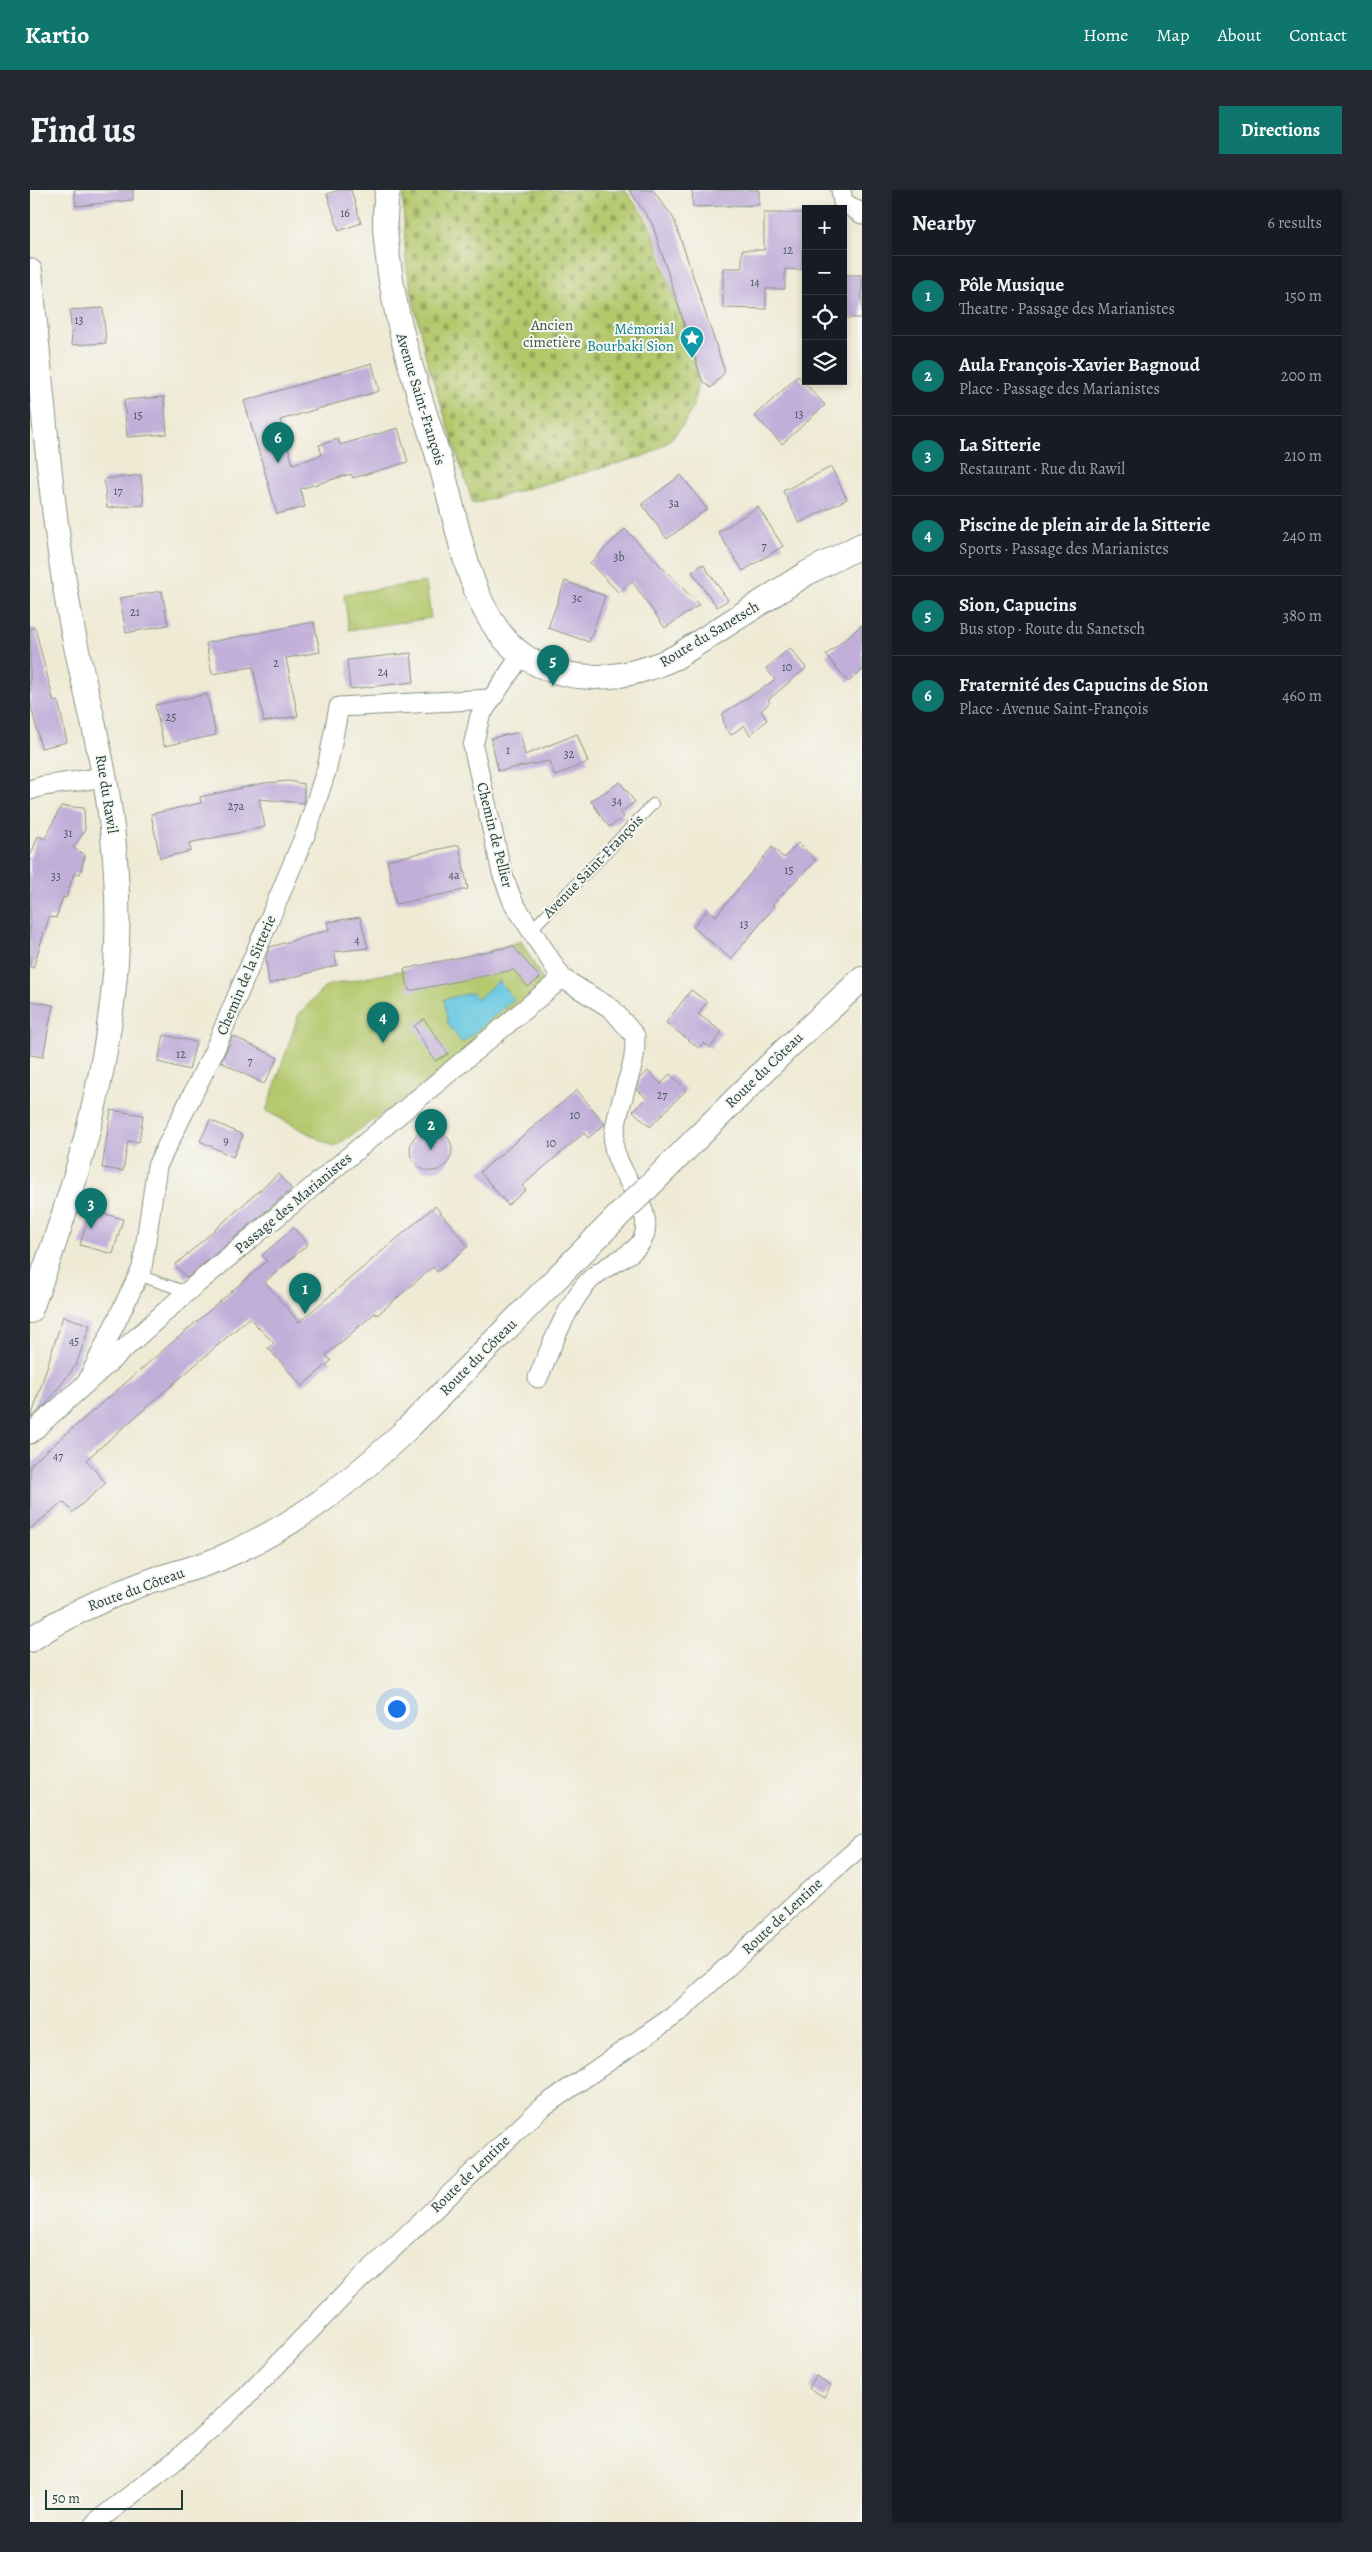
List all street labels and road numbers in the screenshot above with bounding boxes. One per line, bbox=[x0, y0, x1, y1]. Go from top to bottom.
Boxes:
street label: Avenue Saint-François bbox=[391, 330, 451, 467]
street label: Route du Sanetsch bbox=[655, 596, 763, 672]
street label: Rue du Rawil bbox=[91, 753, 123, 835]
street label: Chemin de Pellier bbox=[472, 780, 518, 890]
street label: Avenue Saint-François bbox=[538, 810, 648, 923]
street label: Chemin de la Sitterie bbox=[212, 912, 280, 1038]
street label: Route du Côteau bbox=[721, 1027, 808, 1112]
street label: Passage des Marianistes bbox=[230, 1148, 356, 1258]
street label: Route du Côteau bbox=[435, 1313, 522, 1400]
street label: Route du Côteau bbox=[85, 1562, 188, 1616]
street label: Route de Lentine bbox=[737, 1873, 827, 1959]
street label: Route de Lentine bbox=[426, 2131, 514, 2217]

